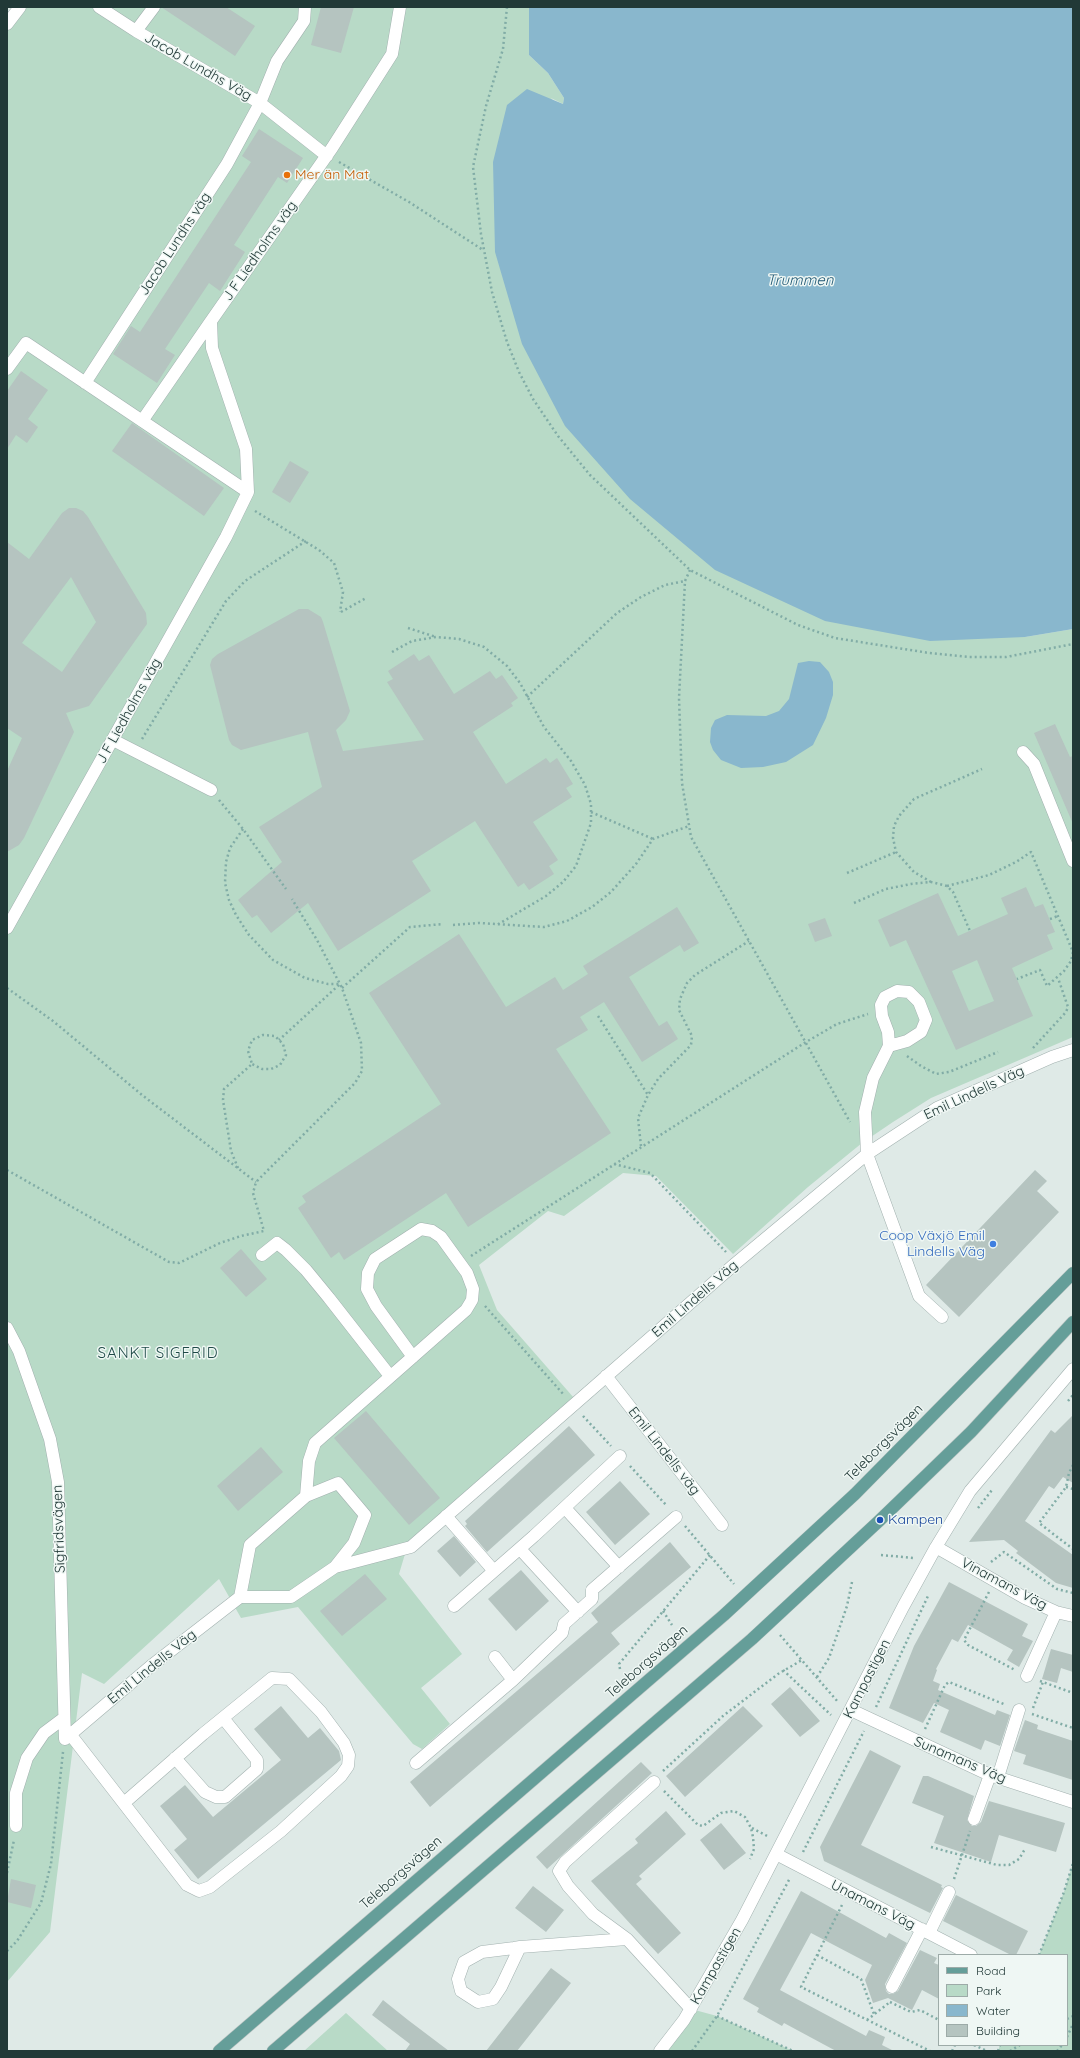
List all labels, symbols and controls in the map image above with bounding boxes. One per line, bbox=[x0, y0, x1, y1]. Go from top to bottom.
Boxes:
street label: Jacob Lundhs Väg bbox=[141, 29, 255, 105]
place label: Mer än Mat bbox=[295, 167, 369, 183]
marker: Mer än Mat bbox=[282, 170, 292, 180]
street label: Jacob Lundhs väg bbox=[135, 189, 215, 299]
street label: J F Liedholms väg bbox=[219, 198, 301, 304]
water label: Trummen bbox=[767, 271, 833, 289]
street label: J F Liedholms väg bbox=[93, 655, 165, 767]
street label: Emil Lindells Väg bbox=[921, 1062, 1027, 1124]
place label: Coop Växjö Emil Lindells Väg bbox=[879, 1228, 985, 1260]
marker: Coop Växjö Emil Lindells Väg bbox=[988, 1239, 998, 1249]
street label: Emil Lindells Väg bbox=[648, 1257, 742, 1341]
district label: SANKT SIGFRID bbox=[97, 1344, 219, 1362]
street label: Teleborgsvägen bbox=[842, 1401, 926, 1485]
street label: Emil Lindells väg bbox=[624, 1404, 704, 1498]
street label: Sigfridsvägen bbox=[49, 1485, 69, 1573]
place label: Kampen bbox=[888, 1512, 943, 1528]
marker: Kampen bbox=[875, 1515, 885, 1525]
street label: Vinamans Väg bbox=[958, 1554, 1050, 1614]
street label: Teleborgsvägen bbox=[603, 1622, 691, 1702]
street label: Emil Lindells Väg bbox=[104, 1626, 200, 1708]
street label: Kampastigen bbox=[840, 1637, 894, 1721]
street label: Sunamans Väg bbox=[911, 1733, 1009, 1787]
street label: Teleborgsvägen bbox=[357, 1833, 445, 1913]
street label: Unamans Väg bbox=[828, 1876, 918, 1934]
street label: Kampastigen bbox=[687, 1924, 745, 2008]
legend bbox=[938, 1954, 1068, 2046]
text: Road bbox=[976, 1963, 1006, 1978]
text: Park bbox=[976, 1983, 1001, 1998]
text: Water bbox=[976, 2003, 1010, 2018]
text: Building bbox=[976, 2023, 1020, 2038]

